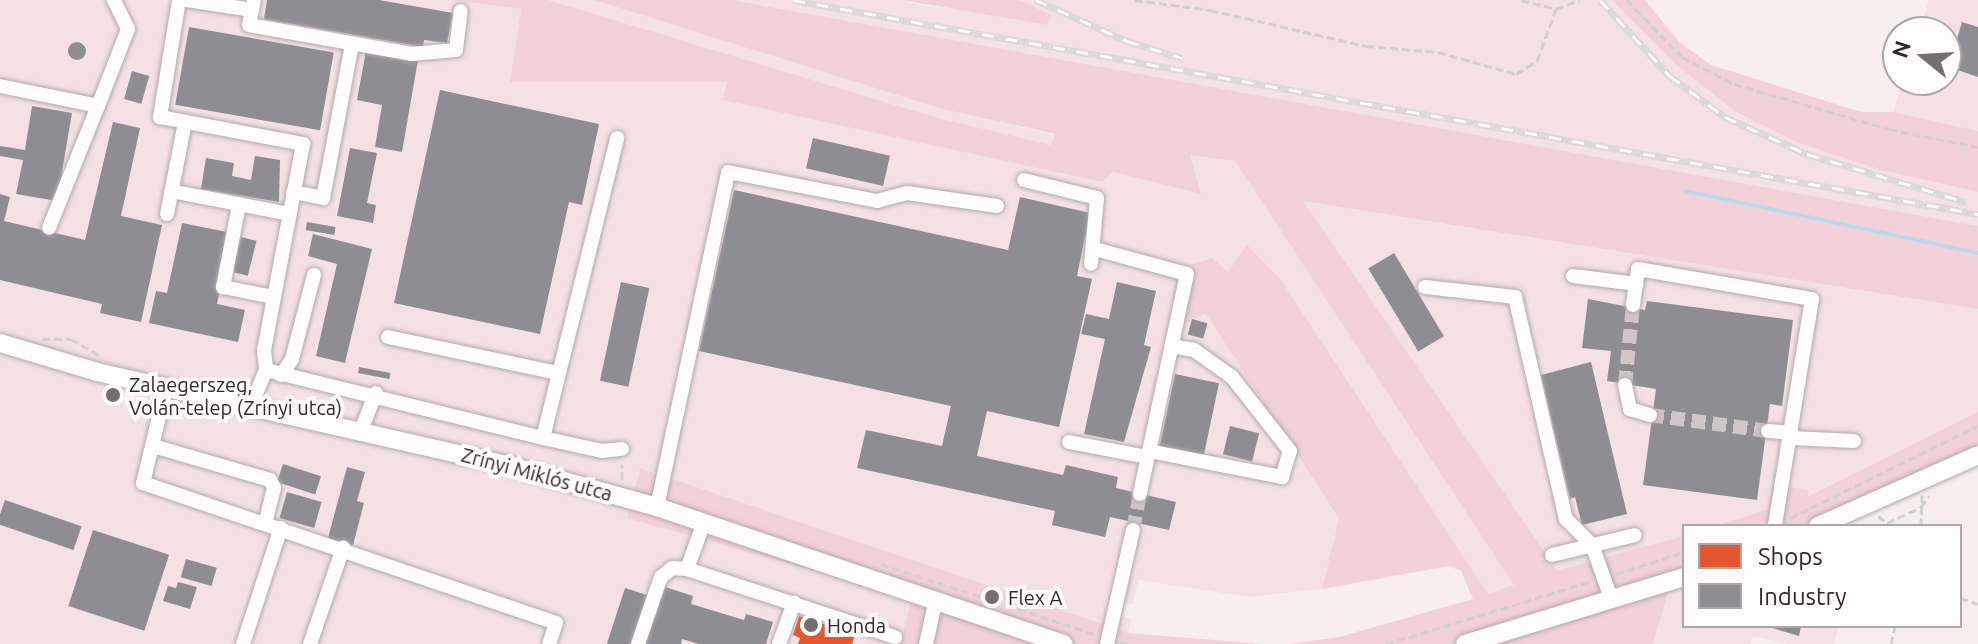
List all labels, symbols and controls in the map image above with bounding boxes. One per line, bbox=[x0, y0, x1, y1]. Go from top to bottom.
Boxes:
north arrow bbox=[1882, 16, 1962, 96]
text: N bbox=[1886, 37, 1915, 61]
place label: Zalaegerszeg, Volán-telep (Zrínyi utca) bbox=[129, 372, 342, 419]
marker: Zalaegerszeg, Volán-telep (Zrínyi utca) bbox=[104, 386, 122, 404]
street label: Zrínyi Miklós utca bbox=[459, 442, 615, 506]
legend bbox=[1682, 524, 1962, 628]
text: Shops bbox=[1758, 543, 1823, 570]
text: Industry bbox=[1758, 583, 1847, 610]
place label: Flex A bbox=[1008, 585, 1062, 609]
marker: Flex A bbox=[983, 588, 1001, 606]
place label: Honda bbox=[827, 613, 886, 637]
marker: Honda bbox=[802, 616, 820, 634]

